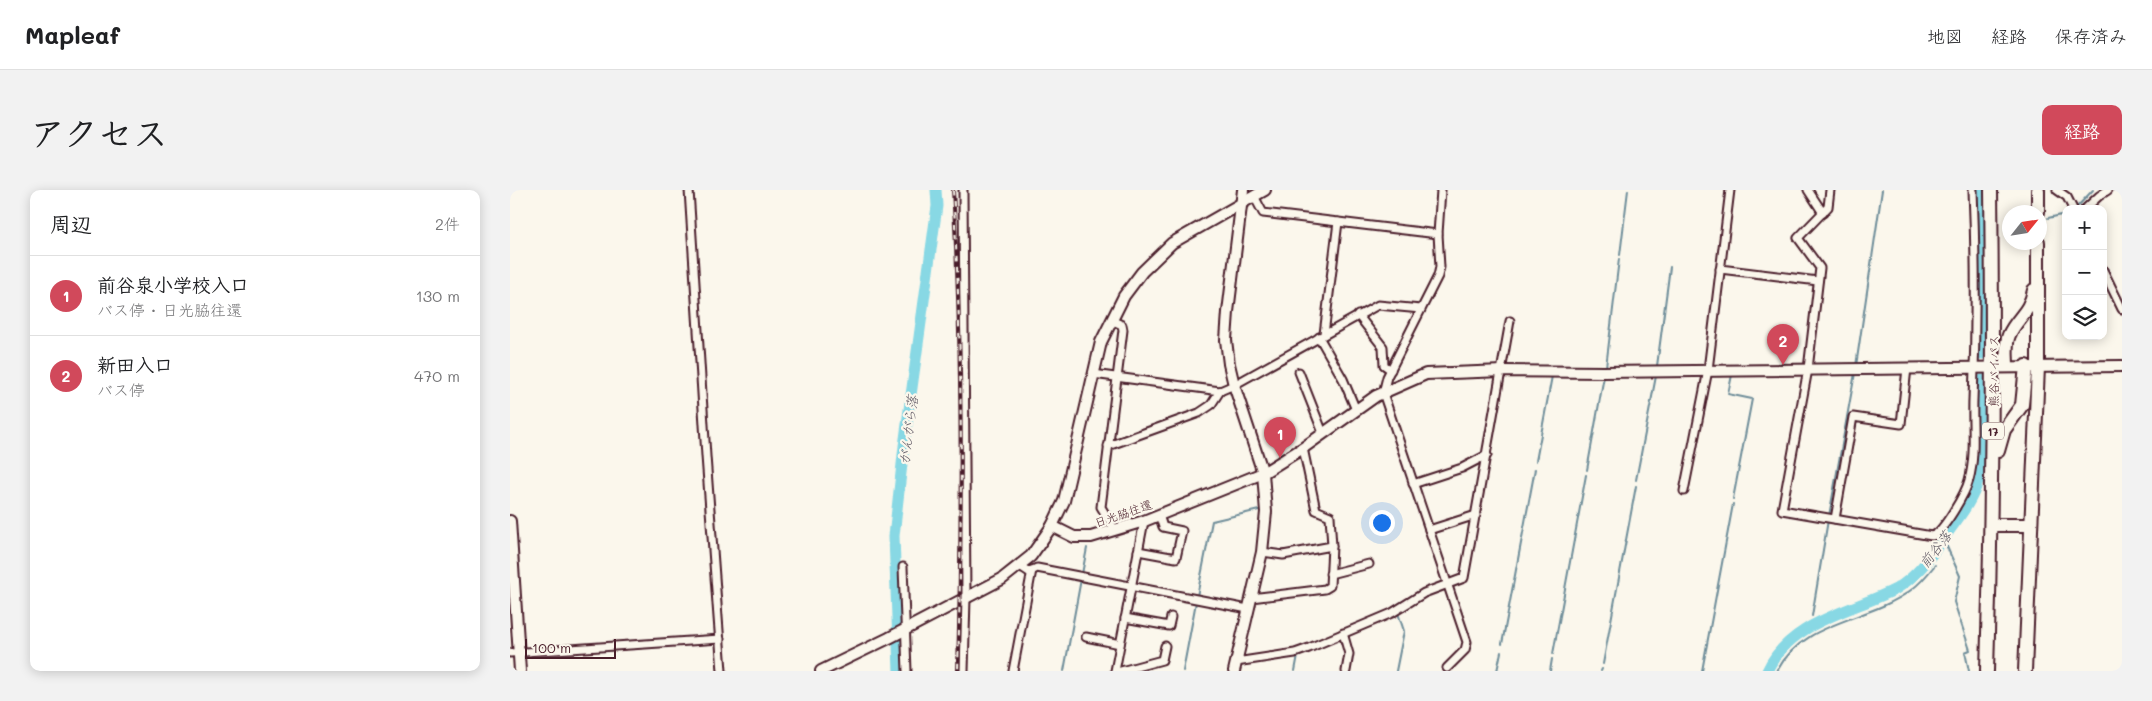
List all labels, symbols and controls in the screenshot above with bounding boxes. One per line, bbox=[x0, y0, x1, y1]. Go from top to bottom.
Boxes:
text: Mapleaf bbox=[25, 19, 120, 50]
text: 地図 bbox=[1927, 24, 1963, 48]
text: 経路 bbox=[1991, 24, 2027, 48]
text: 保存済み bbox=[2055, 24, 2127, 48]
button: 経路 bbox=[2042, 105, 2122, 155]
text: アクセス bbox=[30, 109, 168, 155]
north arrow bbox=[2002, 205, 2047, 250]
map controls bbox=[2062, 205, 2107, 340]
button: + bbox=[2062, 205, 2107, 250]
text: 周辺 bbox=[50, 210, 92, 237]
text: 2件 bbox=[435, 213, 460, 234]
button: − bbox=[2062, 250, 2107, 295]
text: 前谷泉小学校入口 bbox=[97, 272, 249, 297]
text: 1 bbox=[62, 285, 70, 306]
text: 130 m bbox=[416, 285, 460, 306]
button: layers bbox=[2062, 295, 2107, 340]
text: バス停 · 日光脇往還 bbox=[97, 299, 242, 320]
pin: 2 bbox=[1767, 324, 1799, 365]
street label: 熊谷バイパス bbox=[1985, 335, 2001, 407]
text: 新田入口 bbox=[97, 352, 173, 377]
text: 2 bbox=[62, 365, 70, 386]
text: 470 m bbox=[414, 365, 460, 386]
text: バス停 bbox=[97, 379, 145, 400]
water label: がんがら落 bbox=[894, 393, 922, 466]
pin: 1 bbox=[1264, 417, 1296, 458]
road number: 17 bbox=[1982, 422, 2004, 440]
street label: 日光脇往還 bbox=[1092, 496, 1154, 530]
your location bbox=[1369, 510, 1395, 536]
water label: 前谷落 bbox=[1915, 526, 1956, 571]
scale bar bbox=[525, 636, 616, 659]
text: 100 m bbox=[532, 638, 571, 657]

